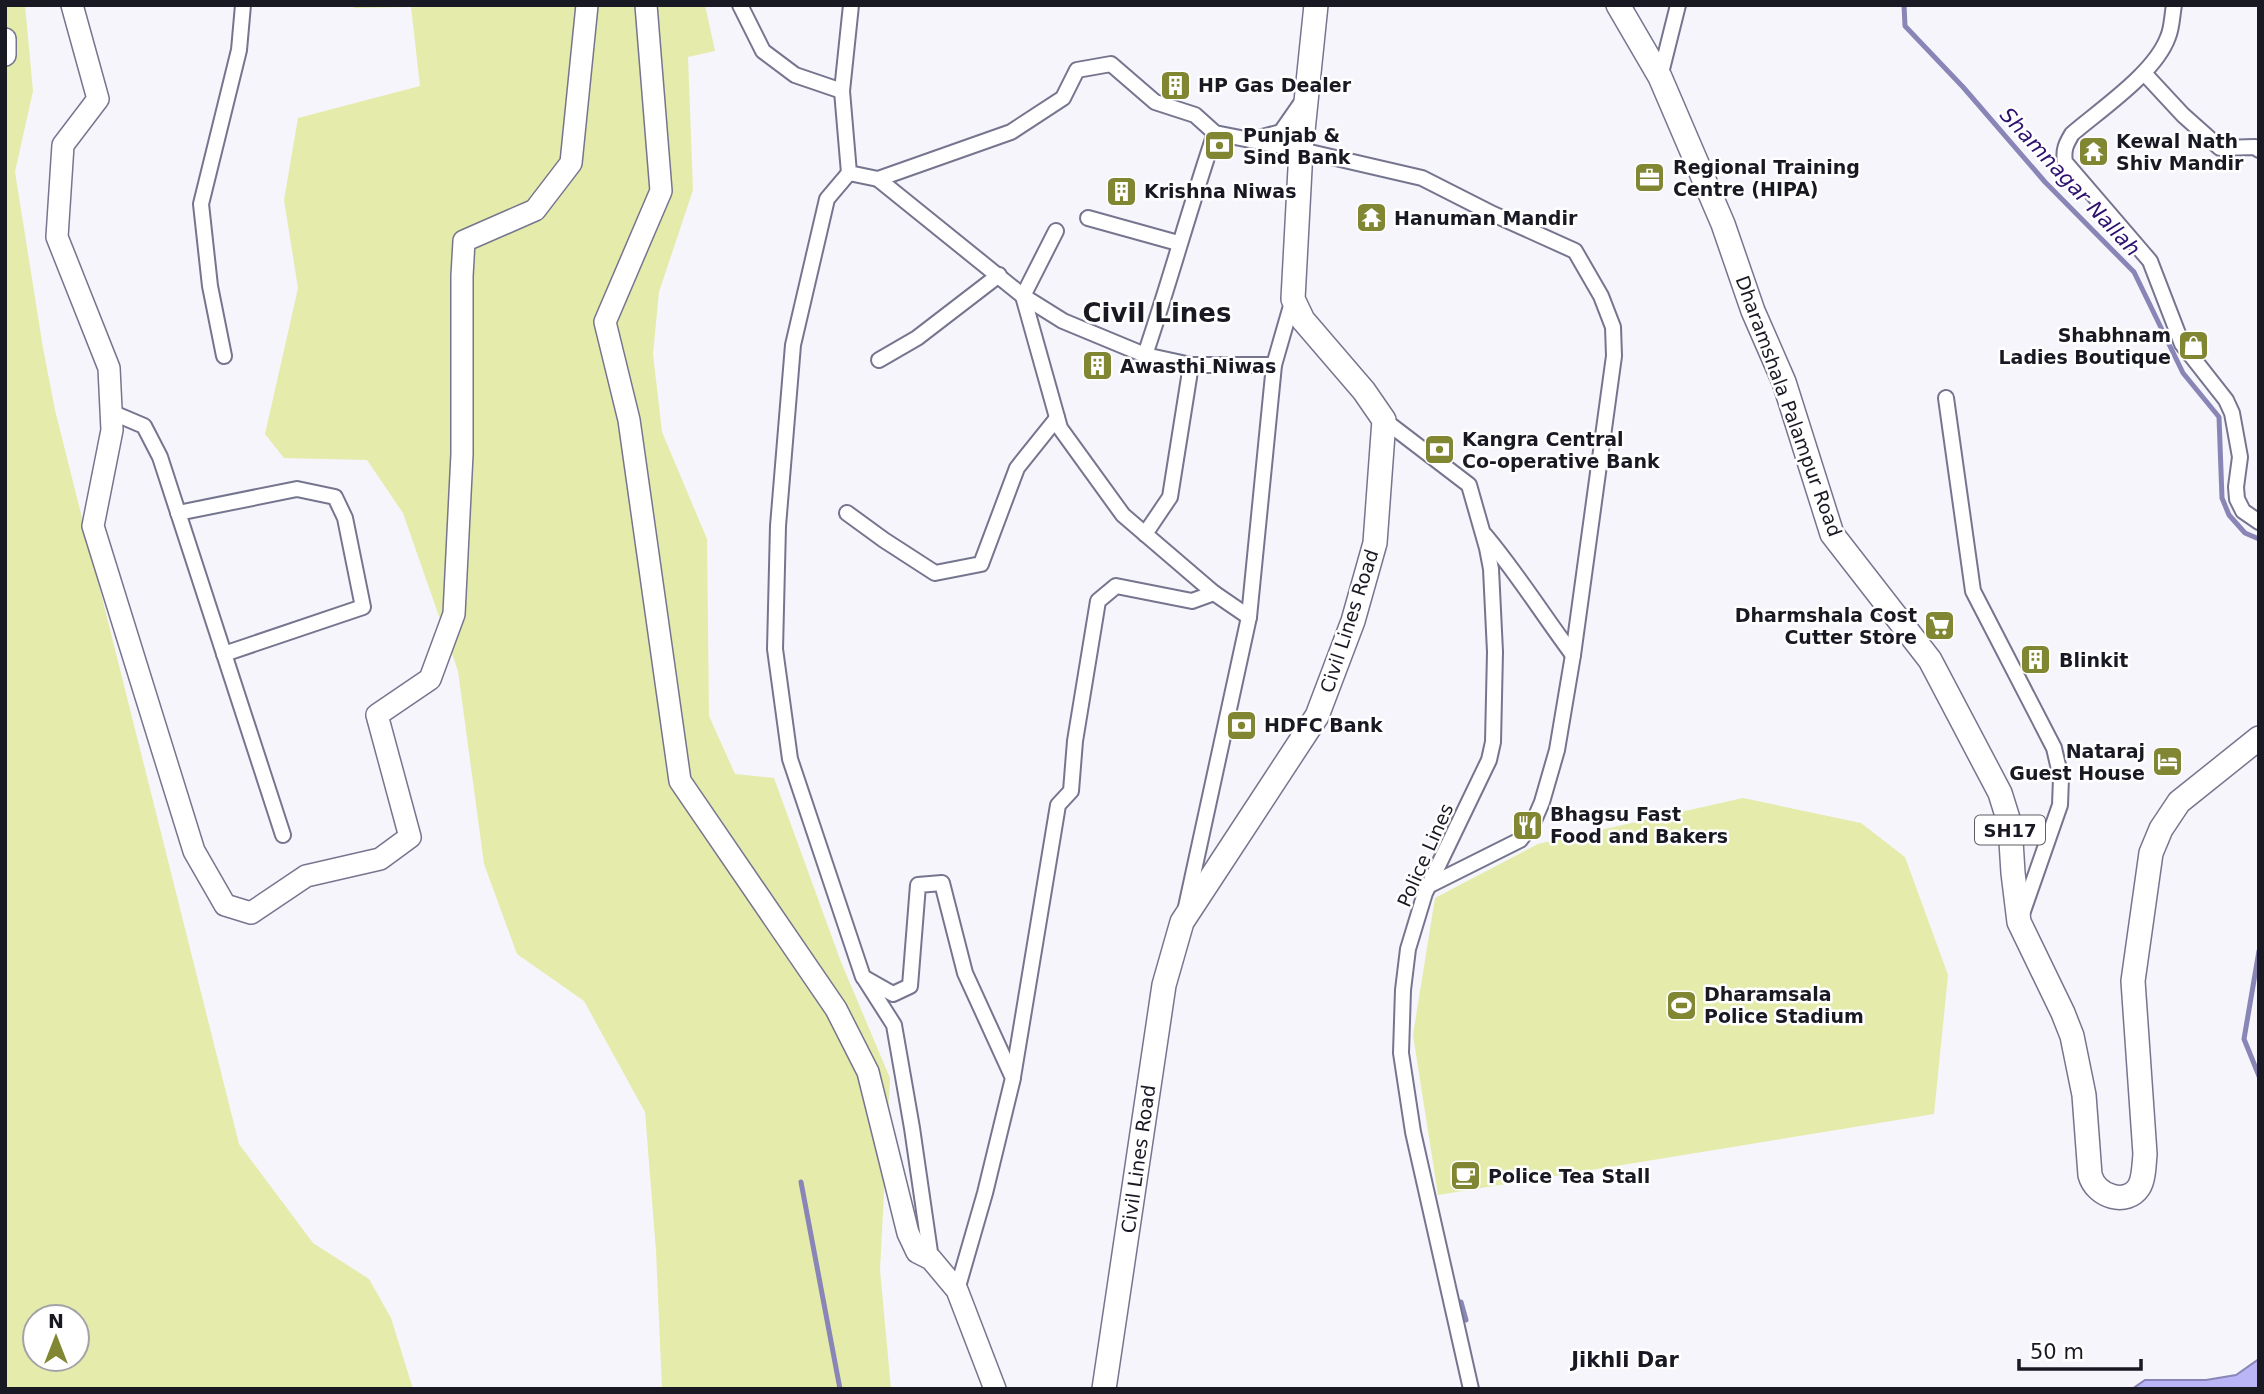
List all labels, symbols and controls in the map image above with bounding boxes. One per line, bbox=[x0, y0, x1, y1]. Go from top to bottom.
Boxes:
building icon: HP Gas Dealer bbox=[1158, 68, 1192, 102]
place label: HP Gas Dealer bbox=[1198, 74, 1352, 96]
water label: Shamnagar Nallah bbox=[1995, 103, 2145, 261]
place label: Punjab & Sind Bank bbox=[1243, 124, 1351, 168]
bank icon: Punjab & Sind Bank bbox=[1203, 129, 1237, 163]
place label: Kewal Nath Shiv Mandir bbox=[2116, 130, 2244, 174]
temple icon: Kewal Nath Shiv Mandir bbox=[2076, 135, 2110, 169]
place label: Regional Training Centre (HIPA) bbox=[1673, 156, 1860, 200]
office icon: Regional Training Centre (HIPA) bbox=[1633, 161, 1667, 195]
building icon: Krishna Niwas bbox=[1104, 174, 1138, 208]
place label: Krishna Niwas bbox=[1144, 180, 1297, 202]
temple icon: Hanuman Mandir bbox=[1354, 201, 1388, 235]
place label: Hanuman Mandir bbox=[1394, 207, 1578, 229]
street label: Dharamshala Palampur Road bbox=[1731, 272, 1847, 540]
district label: Civil Lines bbox=[1083, 298, 1231, 328]
place label: Shabhnam Ladies Boutique bbox=[1998, 324, 2171, 368]
shop icon: Shabhnam Ladies Boutique bbox=[2177, 329, 2211, 363]
building icon: Awasthi Niwas bbox=[1080, 349, 1114, 383]
place label: Awasthi Niwas bbox=[1120, 355, 1276, 377]
place label: Kangra Central Co-operative Bank bbox=[1462, 428, 1660, 472]
bank icon: Kangra Central Co-operative Bank bbox=[1422, 433, 1456, 467]
street label: Civil Lines Road bbox=[1315, 546, 1383, 696]
place label: Dharmshala Cost Cutter Store bbox=[1735, 604, 1917, 648]
supermarket icon: Dharmshala Cost Cutter Store bbox=[1923, 609, 1957, 643]
building icon: Blinkit bbox=[2019, 643, 2053, 677]
place label: Blinkit bbox=[2059, 649, 2128, 671]
bank icon: HDFC Bank bbox=[1224, 708, 1258, 742]
place label: HDFC Bank bbox=[1264, 714, 1383, 736]
place label: Nataraj Guest House bbox=[2009, 740, 2145, 784]
hotel icon: Nataraj Guest House bbox=[2151, 745, 2185, 779]
street label: Police Lines bbox=[1392, 800, 1458, 910]
place label: Bhagsu Fast Food and Bakers bbox=[1550, 803, 1728, 847]
restaurant icon: Bhagsu Fast Food and Bakers bbox=[1510, 808, 1544, 842]
road number: SH17 bbox=[1975, 816, 2045, 844]
place label: Dharamsala Police Stadium bbox=[1704, 983, 1864, 1027]
sports icon: Dharamsala Police Stadium bbox=[1664, 988, 1698, 1022]
street label: Civil Lines Road bbox=[1117, 1083, 1159, 1235]
cafe icon: Police Tea Stall bbox=[1448, 1159, 1482, 1193]
place label: Police Tea Stall bbox=[1488, 1165, 1650, 1187]
north arrow bbox=[21, 1303, 91, 1373]
text: N bbox=[48, 1310, 64, 1332]
scale bar bbox=[2019, 1328, 2142, 1372]
text: 50 m bbox=[2030, 1340, 2084, 1364]
district label: Jikhli Dar bbox=[1569, 1348, 1679, 1372]

